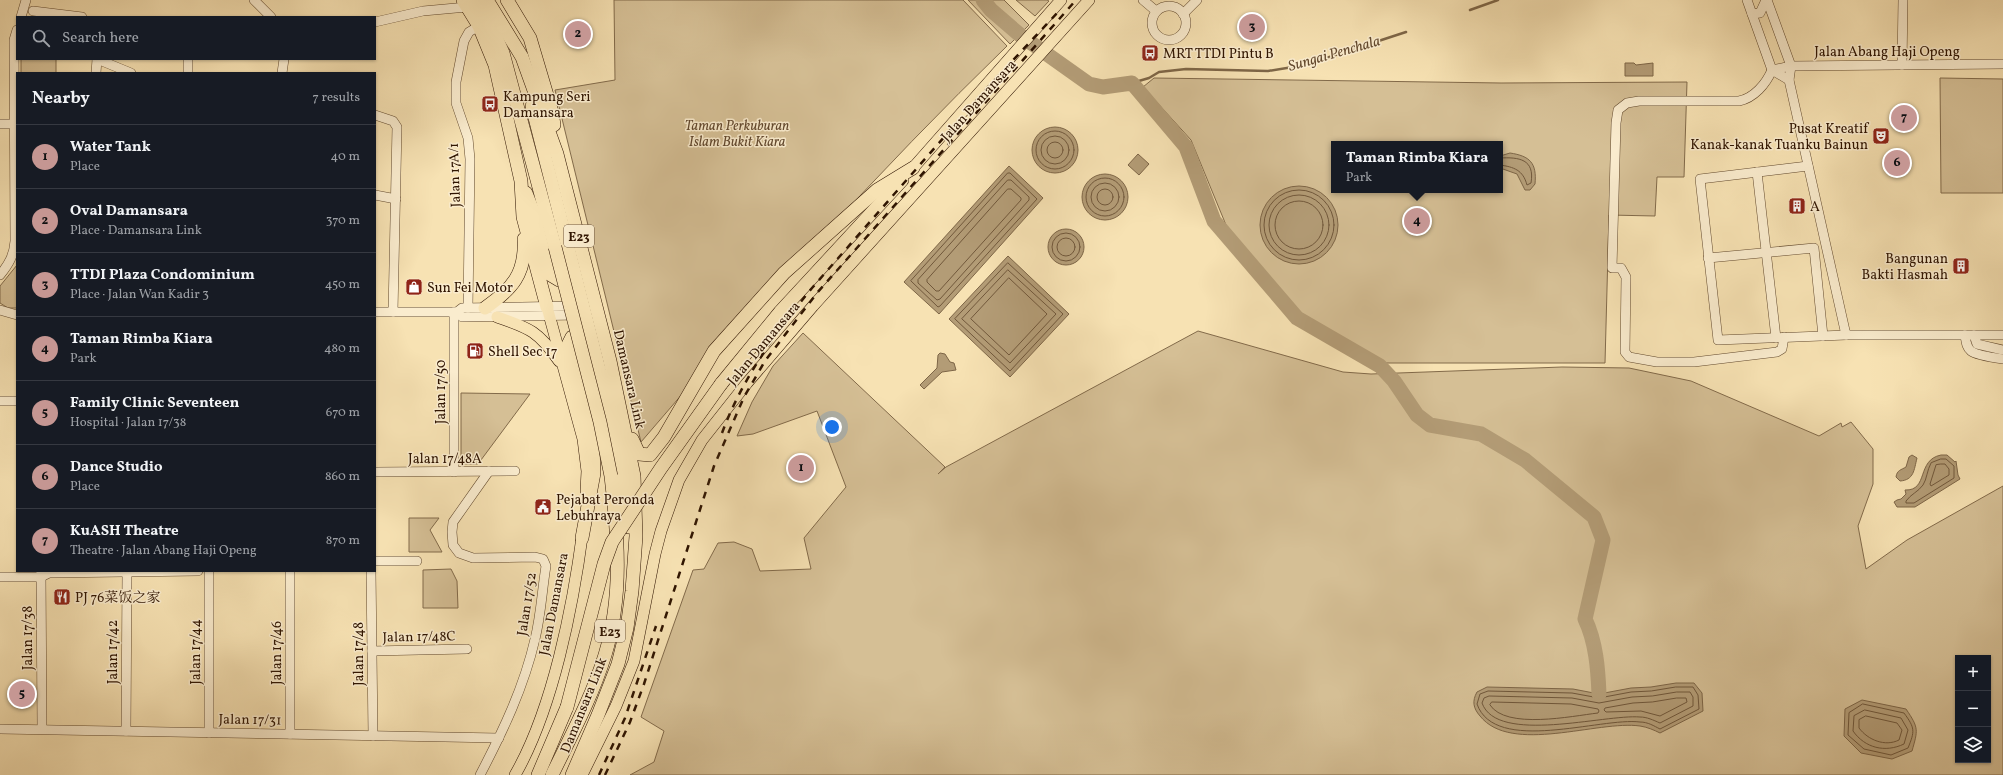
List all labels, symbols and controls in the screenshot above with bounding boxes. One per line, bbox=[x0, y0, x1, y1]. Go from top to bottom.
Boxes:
pin: 3 bbox=[1239, 12, 1265, 42]
search box bbox=[16, 16, 376, 60]
pin: 2 bbox=[565, 19, 591, 49]
icon: search bbox=[30, 27, 52, 49]
text: Search here bbox=[62, 28, 139, 49]
water label: Sungai Penchala bbox=[1286, 31, 1383, 78]
bus stop icon: MRT TTDI Pintu B bbox=[1140, 43, 1160, 63]
street label: Jalan Abang Haji Openg bbox=[1814, 43, 1960, 62]
place label: MRT TTDI Pintu B bbox=[1163, 45, 1274, 64]
street label: Jalan Damansara bbox=[937, 56, 1021, 146]
text: Nearby bbox=[32, 87, 90, 110]
place label: Kampung Seri Damansara bbox=[503, 88, 591, 123]
text: 7 results bbox=[313, 89, 360, 107]
bus stop icon: Kampung Seri Damansara bbox=[480, 94, 500, 114]
pin: 7 bbox=[1891, 103, 1917, 133]
park label: Taman Perkuburan Islam Bukit Kiara bbox=[685, 117, 789, 152]
place label: Pusat Kreatif Kanak-kanak Tuanku Bainun bbox=[1690, 120, 1869, 155]
theatre icon: Pusat Kreatif Kanak-kanak Tuanku Bainun bbox=[1871, 126, 1891, 146]
text: Water Tank bbox=[70, 137, 151, 158]
popup bbox=[1331, 141, 1503, 193]
street label: Jalan 17A/1 bbox=[445, 142, 466, 208]
text: 1 bbox=[42, 148, 48, 166]
text: 40 m bbox=[331, 148, 360, 166]
text: Taman Rimba Kiara bbox=[1346, 148, 1488, 169]
pin: 6 bbox=[1884, 148, 1910, 178]
text: Place bbox=[70, 158, 100, 176]
text: Park bbox=[1346, 169, 1372, 187]
building icon: A bbox=[1787, 196, 1807, 216]
place label: A bbox=[1810, 198, 1820, 217]
text: Oval Damansara bbox=[70, 201, 188, 222]
pin: 4 bbox=[1404, 206, 1430, 236]
text: 2 bbox=[42, 212, 48, 230]
text: 370 m bbox=[326, 212, 360, 230]
text: Place · Damansara Link bbox=[70, 222, 202, 240]
road number: E23 bbox=[564, 225, 594, 247]
place label: Bangunan Bakti Hasmah bbox=[1862, 250, 1948, 285]
building icon: Bangunan Bakti Hasmah bbox=[1951, 256, 1971, 276]
text: TTDI Plaza Condominium bbox=[70, 265, 255, 286]
text: 3 bbox=[42, 276, 48, 294]
text: 450 m bbox=[325, 276, 360, 294]
shop icon: Sun Fei Motor bbox=[404, 277, 424, 297]
place label: Sun Fei Motor bbox=[427, 279, 513, 298]
text: Place · Jalan Wan Kadir 3 bbox=[70, 286, 209, 304]
street label: Jalan Damansara bbox=[723, 298, 805, 390]
street label: Damansara Link bbox=[608, 328, 649, 431]
text: Taman Rimba Kiara bbox=[70, 329, 213, 350]
text: 4 bbox=[41, 340, 49, 358]
text: 480 m bbox=[324, 340, 360, 358]
fuel station icon: Shell Sec 17 bbox=[465, 341, 485, 361]
place label: Shell Sec 17 bbox=[488, 343, 558, 362]
text: Park bbox=[70, 350, 97, 368]
street label: Jalan 17/50 bbox=[432, 360, 451, 424]
text: Family Clinic Seventeen bbox=[70, 393, 240, 414]
text: 5 bbox=[42, 404, 48, 422]
text: 670 m bbox=[326, 404, 360, 422]
text: Hospital · Jalan 17/38 bbox=[70, 414, 186, 432]
your location bbox=[822, 417, 842, 437]
street label: Jalan 17/48A bbox=[408, 450, 482, 469]
pin: 1 bbox=[788, 453, 814, 483]
text: Dance Studio bbox=[70, 457, 162, 478]
text: 6 bbox=[41, 468, 49, 486]
text: 860 m bbox=[325, 468, 360, 486]
text: Place bbox=[70, 478, 100, 496]
place label: Pejabat Peronda Lebuhraya bbox=[556, 491, 655, 526]
public building icon: Pejabat Peronda Lebuhraya bbox=[533, 497, 553, 517]
text: KuASH Theatre bbox=[70, 521, 179, 542]
text: 7 bbox=[42, 532, 48, 550]
text: 870 m bbox=[326, 532, 360, 550]
text: Theatre · Jalan Abang Haji Openg bbox=[70, 542, 257, 560]
street label: Jalan Damansara bbox=[535, 551, 574, 657]
street label: Jalan 17/52 bbox=[513, 571, 542, 637]
restaurant icon: PJ 76菜饭之家 bbox=[52, 587, 72, 607]
place label: PJ 76菜饭之家 bbox=[75, 589, 160, 608]
street label: Jalan 17/38 bbox=[19, 606, 38, 670]
street label: Jalan 17/44 bbox=[187, 619, 206, 685]
street label: Jalan 17/42 bbox=[104, 620, 123, 684]
road number: E23 bbox=[595, 620, 625, 642]
street label: Jalan 17/46 bbox=[268, 621, 287, 685]
street label: Jalan 17/48 bbox=[350, 622, 369, 686]
street label: Jalan 17/48C bbox=[382, 627, 456, 648]
street label: Damansara Link bbox=[557, 655, 612, 756]
map controls bbox=[1955, 655, 1991, 763]
button: + bbox=[1955, 655, 1991, 691]
pin: 5 bbox=[9, 679, 35, 709]
button: − bbox=[1955, 691, 1991, 727]
street label: Jalan 17/31 bbox=[218, 710, 282, 731]
button: layers bbox=[1955, 727, 1991, 763]

